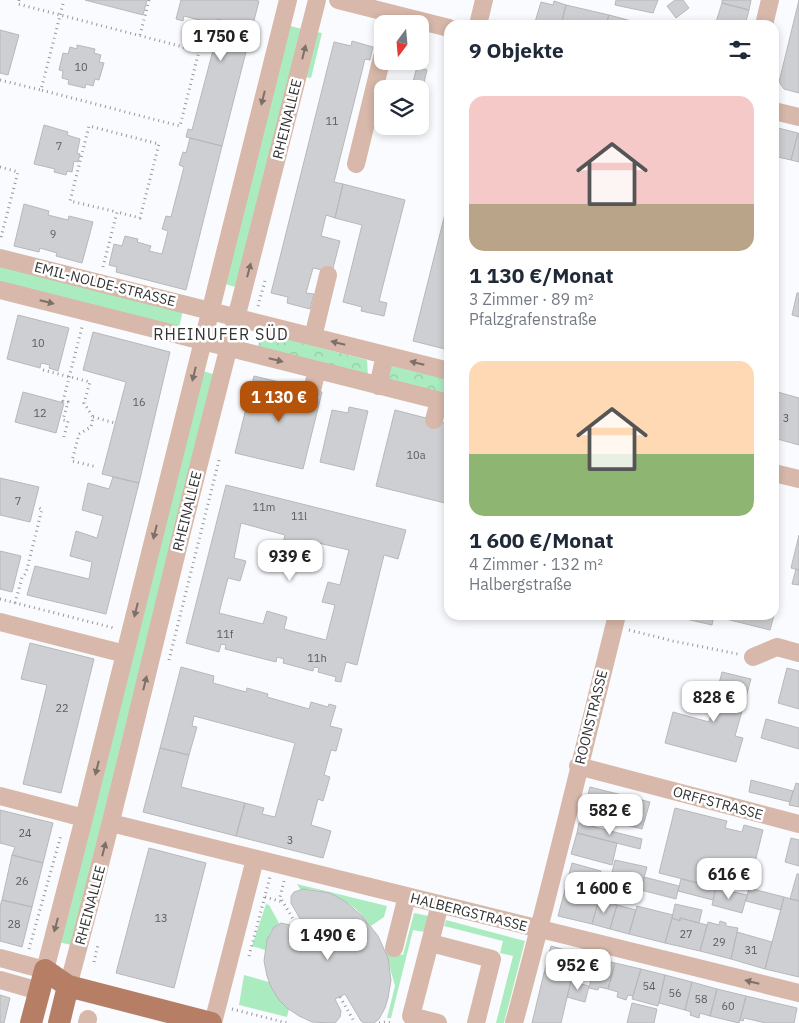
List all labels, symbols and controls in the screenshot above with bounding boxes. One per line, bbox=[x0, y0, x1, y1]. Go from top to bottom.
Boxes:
north arrow bbox=[374, 15, 429, 70]
map controls bbox=[374, 15, 429, 135]
pin: 1 750 € bbox=[175, 20, 267, 62]
text: 1 750 € bbox=[193, 26, 249, 46]
text: 9 Objekte bbox=[469, 36, 564, 64]
icon: filters bbox=[726, 36, 754, 64]
one-way arrow bbox=[300, 44, 308, 59]
house number: 10 bbox=[74, 60, 88, 74]
street label: RHEINALLEE bbox=[268, 77, 306, 161]
button: layers bbox=[374, 80, 429, 135]
one-way arrow bbox=[259, 91, 267, 106]
house number: 11 bbox=[325, 114, 339, 128]
icon: home bbox=[567, 129, 657, 219]
house number: 7 bbox=[56, 139, 62, 153]
house number: 9 bbox=[50, 227, 56, 241]
street label: EMIL-NOLDE-STRASSE bbox=[32, 258, 178, 310]
text: 1 130 €/Monat bbox=[469, 261, 614, 289]
one-way arrow bbox=[245, 263, 253, 278]
text: 3 Zimmer · 89 m² bbox=[469, 289, 594, 309]
one-way arrow bbox=[40, 298, 55, 306]
text: Pfalzgrafenstraße bbox=[469, 309, 597, 329]
district label: RHEINUFER SÜD bbox=[153, 324, 289, 344]
house number: 10 bbox=[31, 336, 45, 350]
one-way arrow bbox=[331, 339, 346, 347]
one-way arrow bbox=[269, 356, 284, 364]
one-way arrow bbox=[410, 359, 425, 367]
one-way arrow bbox=[190, 367, 198, 382]
pin: 1 130 € bbox=[233, 380, 325, 423]
text: 1 130 € bbox=[251, 387, 307, 407]
icon: home bbox=[567, 394, 657, 484]
house number: 16 bbox=[132, 395, 146, 409]
house number: 12 bbox=[33, 406, 47, 420]
house number: 3 bbox=[783, 411, 789, 425]
house number: 10a bbox=[406, 448, 426, 462]
street label: RHEINALLEE bbox=[168, 469, 206, 553]
house number: 7 bbox=[15, 494, 21, 508]
house number: 11m bbox=[253, 500, 275, 514]
house number: 11l bbox=[291, 509, 307, 523]
one-way arrow bbox=[151, 525, 159, 540]
text: 1 600 €/Monat bbox=[469, 526, 614, 554]
pin: 939 € bbox=[255, 540, 325, 582]
text: 939 € bbox=[269, 546, 311, 566]
text: 4 Zimmer · 132 m² bbox=[469, 554, 603, 574]
text: Halbergstraße bbox=[469, 574, 572, 594]
one-way arrow bbox=[132, 603, 140, 618]
house number: 11f bbox=[217, 627, 234, 641]
house number: 11h bbox=[307, 651, 327, 665]
street label: ROONSTRASSE bbox=[571, 668, 611, 766]
one-way arrow bbox=[141, 675, 149, 690]
pin: 828 € bbox=[679, 680, 749, 723]
text: 828 € bbox=[693, 687, 735, 707]
house number: 22 bbox=[55, 701, 69, 715]
one-way arrow bbox=[92, 760, 100, 775]
street label: ORFFSTRASSE bbox=[671, 782, 765, 824]
pin: 582 € bbox=[575, 794, 645, 836]
text: 582 € bbox=[589, 800, 631, 820]
house number: 24 bbox=[18, 826, 32, 840]
house number: 3 bbox=[287, 833, 293, 847]
one-way arrow bbox=[100, 842, 108, 857]
pin: 616 € bbox=[694, 858, 764, 900]
street label: RHEINALLEE bbox=[71, 863, 109, 947]
text: 616 € bbox=[708, 864, 750, 884]
pin: 1 600 € bbox=[558, 872, 650, 914]
house number: 26 bbox=[15, 874, 29, 888]
text: 1 600 € bbox=[576, 878, 632, 898]
street label: HALBERGSTRASSE bbox=[409, 889, 529, 935]
house number: 13 bbox=[154, 911, 168, 925]
house number: 28 bbox=[7, 917, 21, 931]
one-way arrow bbox=[52, 918, 60, 933]
pin: 1 490 € bbox=[282, 918, 374, 961]
text: 1 490 € bbox=[300, 925, 356, 945]
house number: 27 bbox=[679, 927, 693, 941]
house number: 29 bbox=[712, 935, 726, 949]
house number: 31 bbox=[744, 943, 758, 957]
pin: 952 € bbox=[543, 948, 613, 991]
text: 952 € bbox=[557, 955, 599, 975]
one-way arrow bbox=[744, 978, 759, 986]
house number: 54 bbox=[642, 979, 656, 993]
house number: 56 bbox=[668, 986, 682, 1000]
house number: 58 bbox=[694, 992, 708, 1006]
house number: 60 bbox=[721, 999, 735, 1013]

